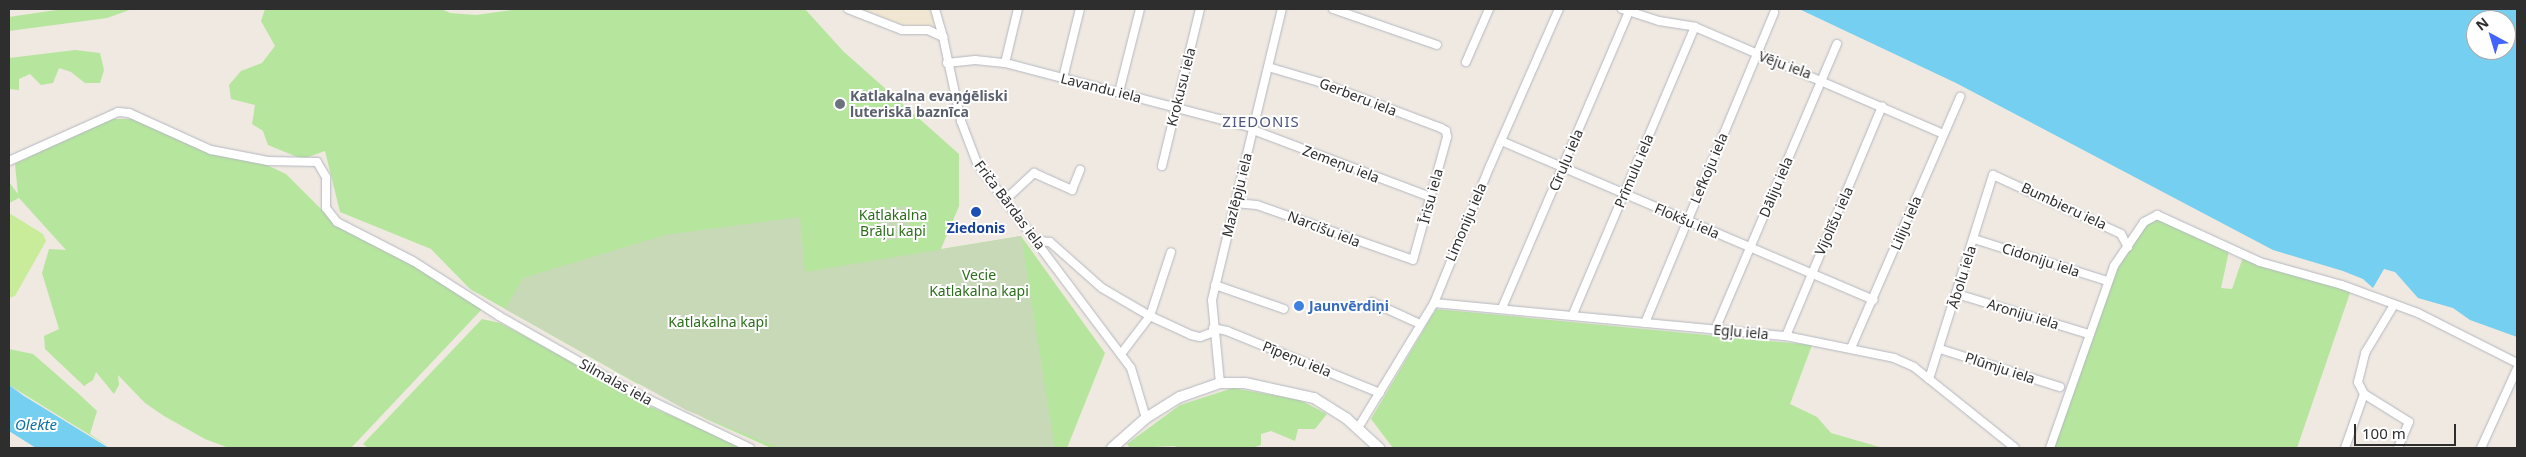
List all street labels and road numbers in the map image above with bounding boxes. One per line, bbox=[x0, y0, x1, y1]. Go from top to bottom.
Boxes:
street label: Krokusu iela bbox=[1163, 46, 1199, 128]
street label: Vēju iela bbox=[1756, 48, 1814, 82]
street label: Lavandu iela bbox=[1059, 70, 1143, 106]
street label: Gerberu iela bbox=[1317, 75, 1399, 119]
street label: Cīruļu iela bbox=[1545, 126, 1587, 194]
street label: Lefkoju iela bbox=[1687, 130, 1731, 206]
street label: Prīmulu iela bbox=[1611, 132, 1657, 210]
street label: Zemeņu iela bbox=[1300, 142, 1382, 186]
street label: Mazlēpju iela bbox=[1218, 151, 1256, 239]
street label: Dāliju iela bbox=[1756, 154, 1796, 220]
street label: Friča Bārdas iela bbox=[971, 157, 1049, 253]
street label: Īrisu iela bbox=[1416, 167, 1446, 225]
street label: Bumbieru iela bbox=[2019, 179, 2109, 233]
street label: Limoniju iela bbox=[1442, 180, 1490, 264]
street label: Vijolīšu iela bbox=[1811, 184, 1857, 258]
street label: Liliju iela bbox=[1887, 193, 1925, 253]
street label: Flokšu iela bbox=[1652, 200, 1722, 242]
street label: Narcišu iela bbox=[1285, 207, 1363, 251]
street label: Cidoniju iela bbox=[2000, 240, 2082, 280]
street label: Ābolu iela bbox=[1944, 244, 1980, 310]
street label: Aroniju iela bbox=[1985, 295, 2061, 333]
street label: Egļu iela bbox=[1713, 321, 1769, 343]
street label: Pīpeņu iela bbox=[1260, 338, 1334, 380]
street label: Plūmju iela bbox=[1963, 349, 2037, 387]
street label: Silmalas iela bbox=[577, 355, 655, 409]

